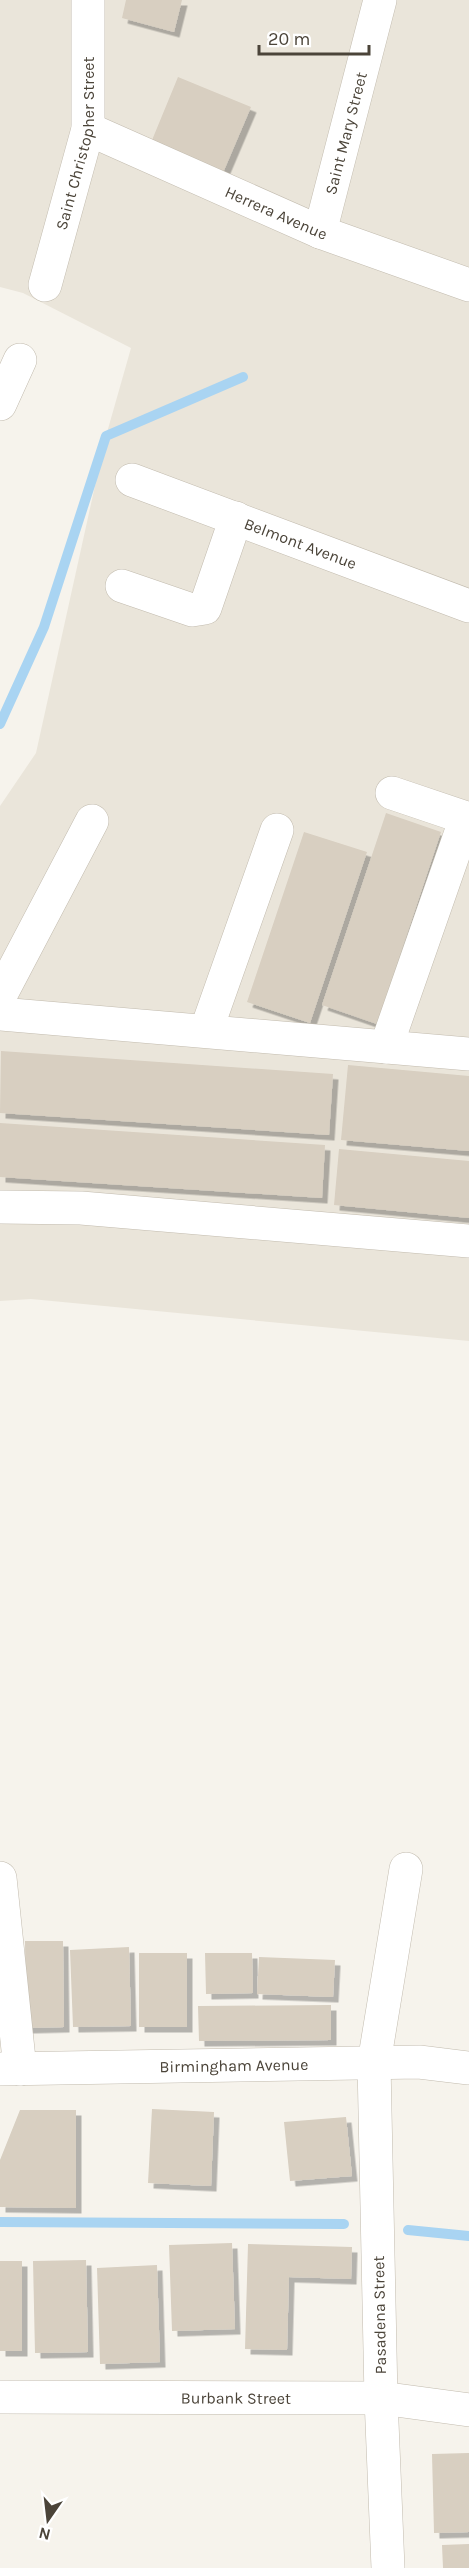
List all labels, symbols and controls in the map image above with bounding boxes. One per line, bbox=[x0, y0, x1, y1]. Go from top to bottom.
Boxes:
scale bar bbox=[259, 18, 368, 56]
text: 20 m bbox=[268, 28, 310, 50]
street label: Saint Christopher Street bbox=[52, 56, 98, 232]
street label: Saint Mary Street bbox=[321, 70, 371, 197]
street label: Herrera Avenue bbox=[222, 182, 330, 244]
street label: Belmont Avenue bbox=[242, 514, 359, 573]
street label: Birmingham Avenue bbox=[159, 2055, 309, 2076]
street label: Pasadena Street bbox=[369, 2255, 390, 2375]
street label: Burbank Street bbox=[181, 2388, 291, 2408]
north arrow bbox=[18, 2490, 78, 2550]
text: N bbox=[37, 2523, 52, 2545]

